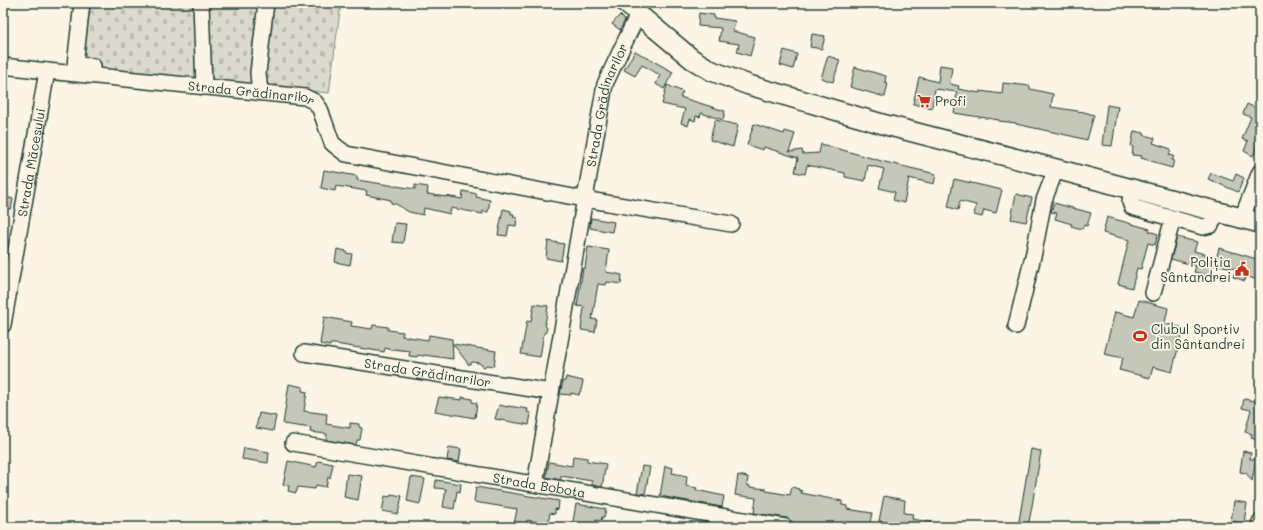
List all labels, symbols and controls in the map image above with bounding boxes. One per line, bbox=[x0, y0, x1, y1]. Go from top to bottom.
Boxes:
street label: Strada Grădinarilor bbox=[582, 40, 631, 168]
street label: Strada Grădinarilor bbox=[187, 76, 318, 109]
place label: Profi bbox=[935, 92, 966, 109]
supermarket icon: Profi bbox=[916, 93, 932, 109]
street label: Strada Măceșului bbox=[13, 107, 48, 218]
place label: Poliția Sântandrei bbox=[1161, 253, 1231, 285]
public building icon: Poliția Sântandrei bbox=[1234, 261, 1250, 277]
place label: Clubul Sportiv din Sântandrei bbox=[1151, 320, 1245, 352]
sports icon: Clubul Sportiv din Sântandrei bbox=[1132, 328, 1148, 344]
street label: Strada Grădinarilor bbox=[363, 354, 492, 390]
street label: Strada Bobota bbox=[492, 468, 587, 501]

